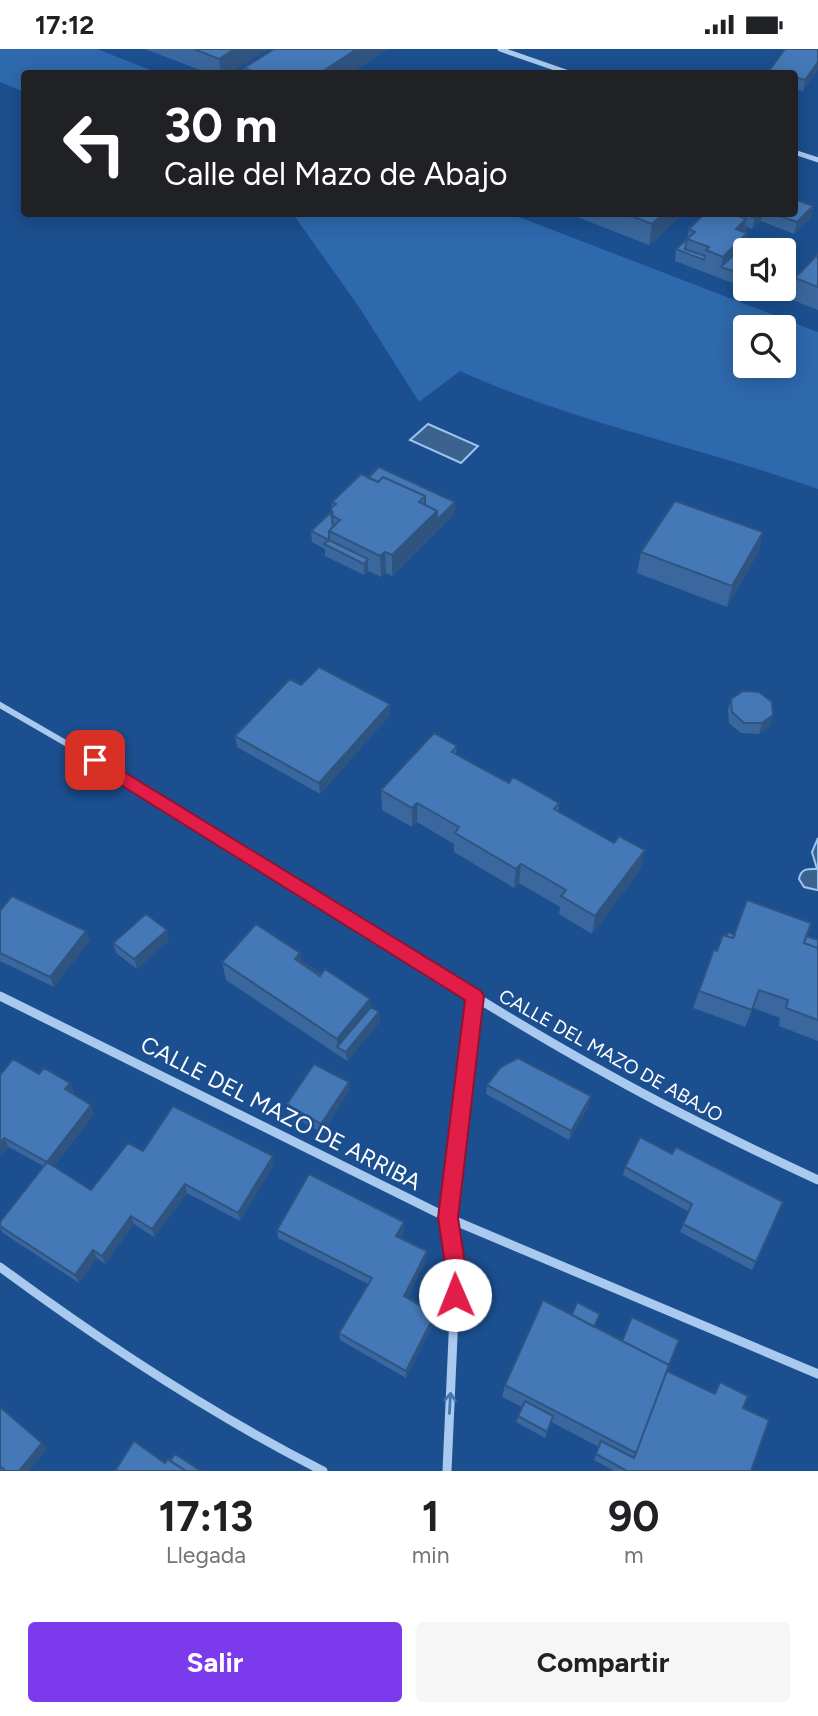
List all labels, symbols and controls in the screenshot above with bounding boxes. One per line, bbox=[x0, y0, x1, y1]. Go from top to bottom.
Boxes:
text: 17:12 bbox=[35, 9, 94, 41]
text: 30 m bbox=[164, 95, 277, 154]
icon: left bbox=[49, 98, 140, 189]
text: Calle del Mazo de Abajo bbox=[164, 155, 508, 193]
map controls bbox=[733, 238, 796, 378]
button: sound bbox=[733, 238, 796, 301]
button: search bbox=[733, 315, 796, 378]
pin bbox=[65, 730, 125, 790]
icon: arrive bbox=[76, 741, 114, 779]
street label: CALLE DEL MAZO DE ABAJO bbox=[495, 984, 727, 1127]
street label: CALLE DEL MAZO DE ARRIBA bbox=[136, 1030, 426, 1196]
position arrow bbox=[418, 1258, 492, 1332]
one-way arrow bbox=[444, 1392, 457, 1415]
text: 17:13 bbox=[158, 1491, 253, 1542]
text: 1 bbox=[422, 1491, 439, 1542]
text: 90 bbox=[608, 1491, 660, 1542]
text: Llegada bbox=[166, 1541, 246, 1569]
text: min bbox=[412, 1541, 449, 1569]
text: m bbox=[624, 1541, 644, 1569]
button: Salir bbox=[28, 1622, 402, 1702]
button: Compartir bbox=[416, 1622, 790, 1702]

